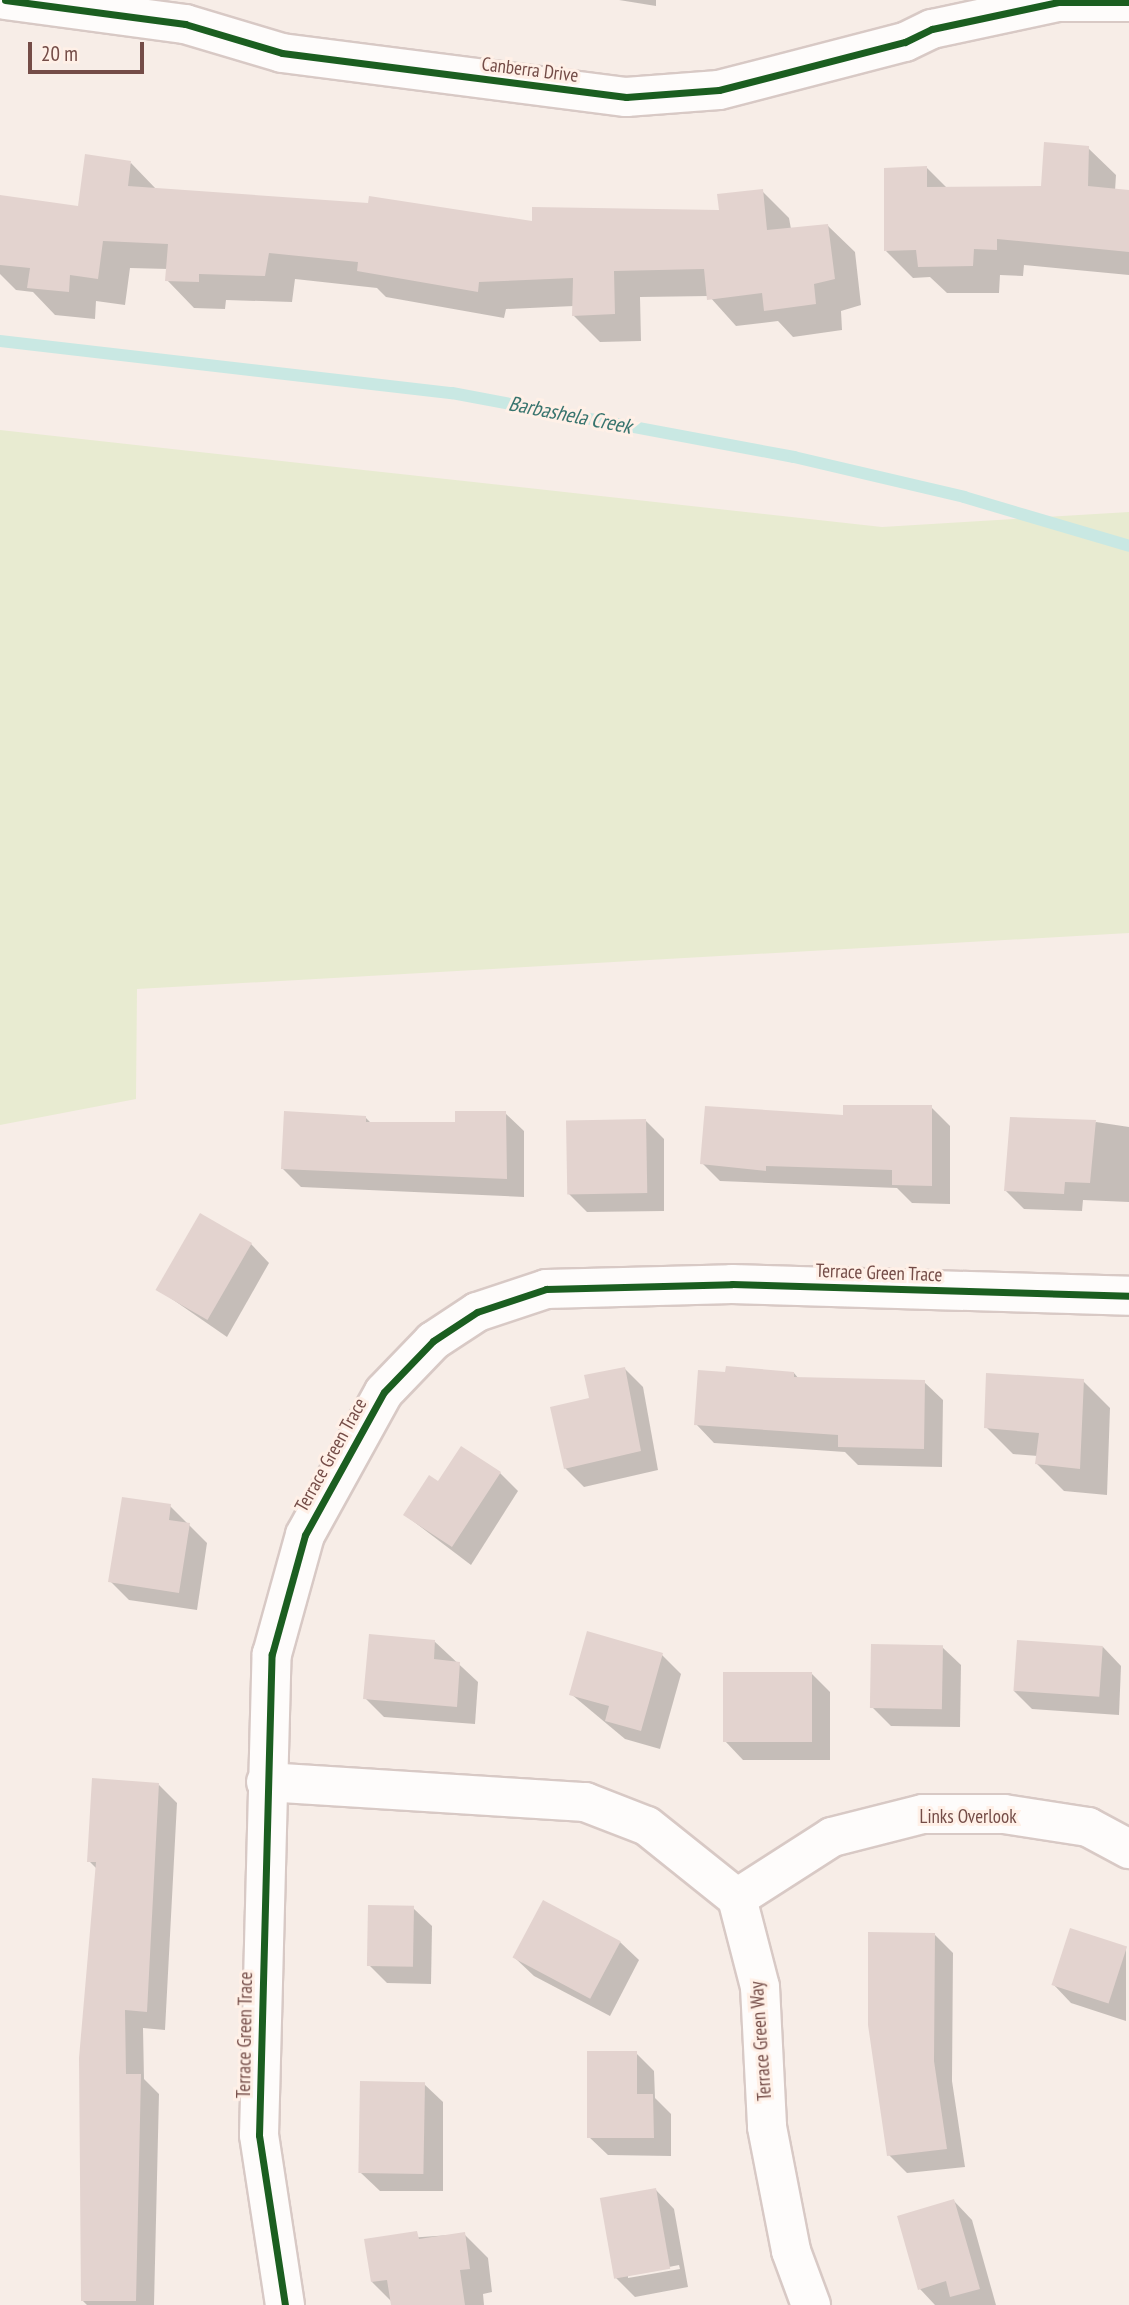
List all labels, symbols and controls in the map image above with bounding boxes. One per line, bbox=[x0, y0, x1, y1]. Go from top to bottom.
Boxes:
scale bar bbox=[32, 28, 147, 72]
text: 20 m bbox=[41, 40, 78, 67]
street label: Canberra Drive bbox=[480, 53, 580, 87]
water label: Barbashela Creek bbox=[506, 391, 634, 439]
street label: Terrace Green Trace bbox=[815, 1259, 943, 1287]
street label: Terrace Green Trace bbox=[290, 1394, 372, 1516]
street label: Links Overlook bbox=[919, 1806, 1017, 1828]
street label: Terrace Green Trace bbox=[232, 1971, 258, 2099]
street label: Terrace Green Way bbox=[745, 1980, 777, 2102]

